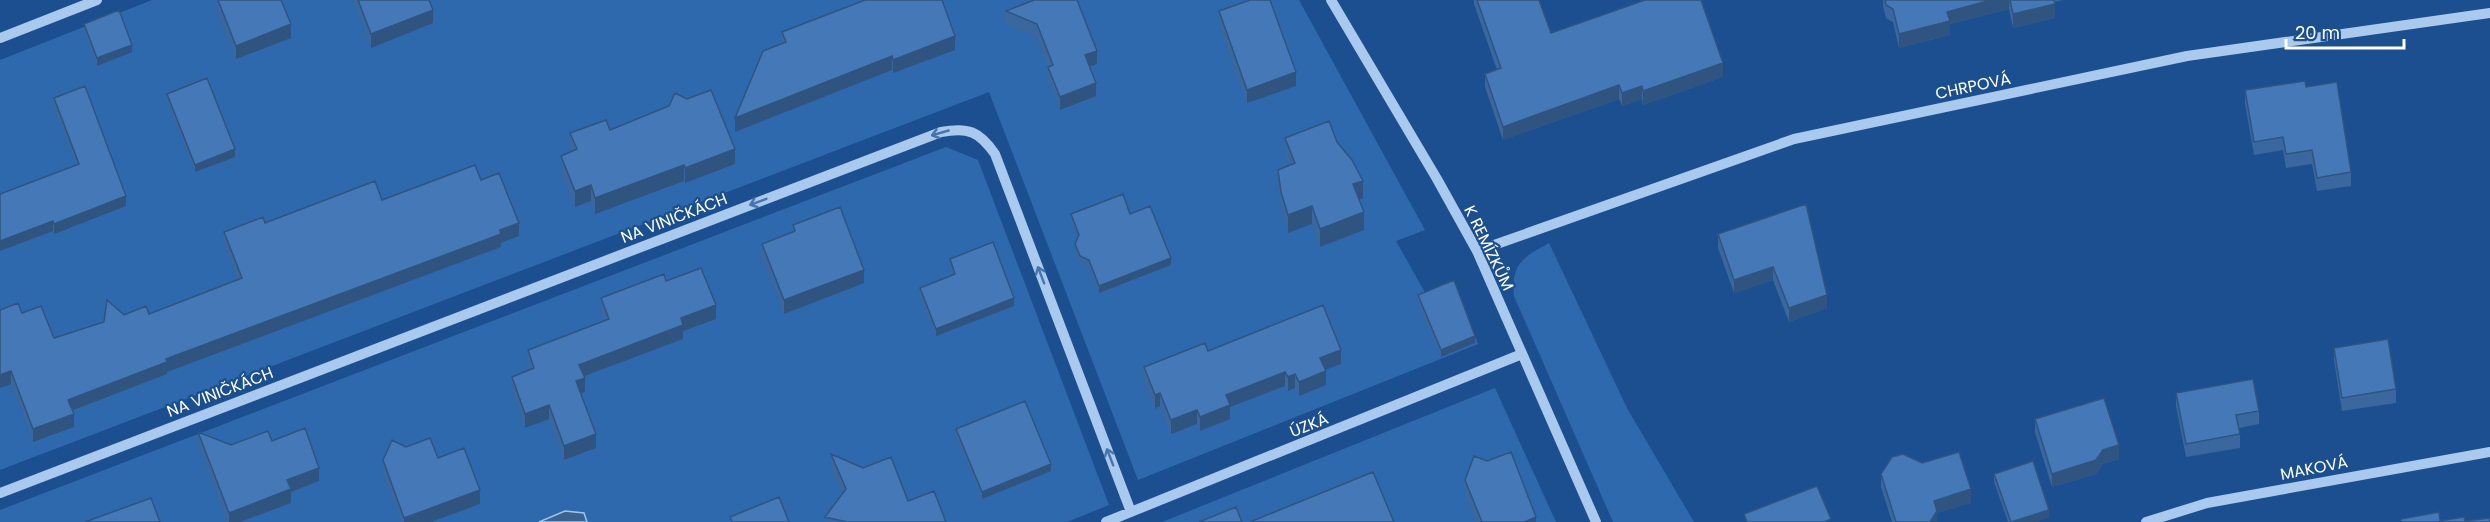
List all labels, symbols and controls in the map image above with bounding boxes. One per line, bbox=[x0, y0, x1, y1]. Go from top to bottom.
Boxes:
scale bar bbox=[2286, 12, 2404, 50]
text: 20 m bbox=[2295, 20, 2340, 45]
street label: CHRPOVÁ bbox=[1933, 67, 2013, 105]
one-way arrow bbox=[931, 128, 950, 139]
street label: NA VINIČKÁCH bbox=[617, 187, 731, 249]
one-way arrow bbox=[749, 197, 768, 208]
street label: K REMÍZKŮM bbox=[1458, 201, 1520, 295]
one-way arrow bbox=[1035, 266, 1046, 285]
street label: NA VINIČKÁCH bbox=[163, 361, 277, 423]
street label: ÚZKÁ bbox=[1286, 407, 1332, 443]
one-way arrow bbox=[1104, 449, 1115, 467]
street label: MAKOVÁ bbox=[2278, 450, 2350, 486]

